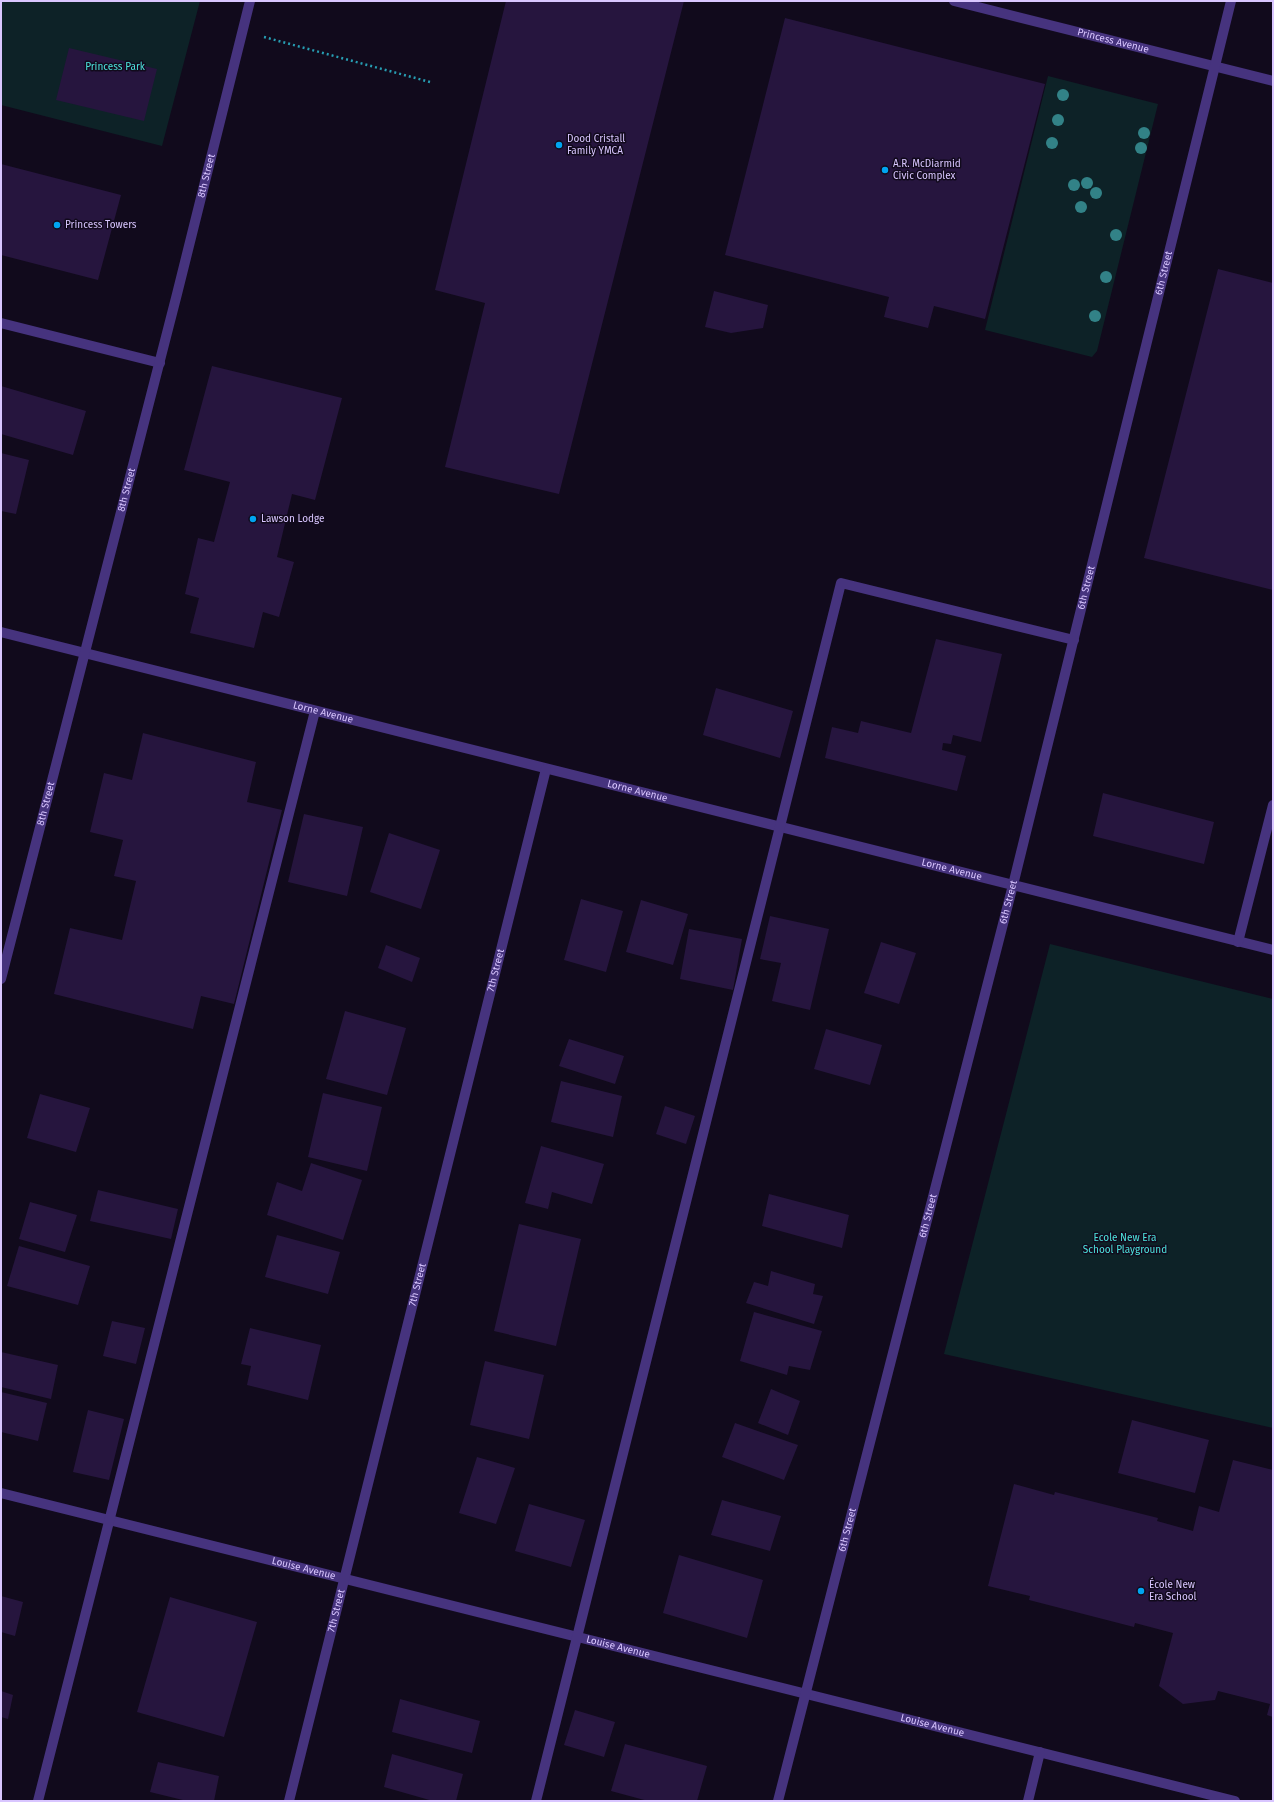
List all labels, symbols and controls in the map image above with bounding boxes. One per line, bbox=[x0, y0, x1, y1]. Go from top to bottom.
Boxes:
street label: Princess Avenue bbox=[1076, 26, 1150, 56]
park label: Princess Park bbox=[85, 61, 146, 73]
place label: Dood Cristall Family YMCA bbox=[567, 133, 625, 157]
marker: Dood Cristall Family YMCA bbox=[554, 140, 564, 150]
street label: 8th Street bbox=[195, 152, 218, 199]
place label: A.R. McDiarmid Civic Complex bbox=[893, 158, 961, 182]
marker: A.R. McDiarmid Civic Complex bbox=[880, 165, 890, 175]
place label: Princess Towers bbox=[65, 219, 137, 231]
marker: Princess Towers bbox=[52, 220, 62, 230]
street label: 6th Street bbox=[1153, 250, 1175, 296]
street label: 8th Street bbox=[115, 466, 138, 513]
place label: Lawson Lodge bbox=[261, 513, 325, 525]
marker: Lawson Lodge bbox=[248, 514, 258, 524]
street label: 6th Street bbox=[1075, 564, 1098, 611]
street label: Lorne Avenue bbox=[292, 699, 354, 726]
street label: Lorne Avenue bbox=[606, 778, 669, 804]
street label: 8th Street bbox=[35, 780, 58, 827]
street label: Lorne Avenue bbox=[920, 856, 983, 883]
street label: 6th Street bbox=[997, 879, 1020, 925]
street label: 7th Street bbox=[485, 947, 507, 993]
street label: 6th Street bbox=[917, 1192, 940, 1239]
park label: Ecole New Era School Playground bbox=[1083, 1232, 1167, 1256]
street label: 7th Street bbox=[406, 1262, 429, 1307]
street label: 6th Street bbox=[836, 1506, 859, 1553]
street label: Louise Avenue bbox=[271, 1555, 337, 1582]
place label: École New Era School bbox=[1149, 1577, 1197, 1603]
marker: École New Era School bbox=[1136, 1586, 1146, 1596]
street label: 7th Street bbox=[325, 1588, 348, 1634]
street label: Louise Avenue bbox=[585, 1633, 651, 1661]
street label: Louise Avenue bbox=[899, 1712, 966, 1739]

